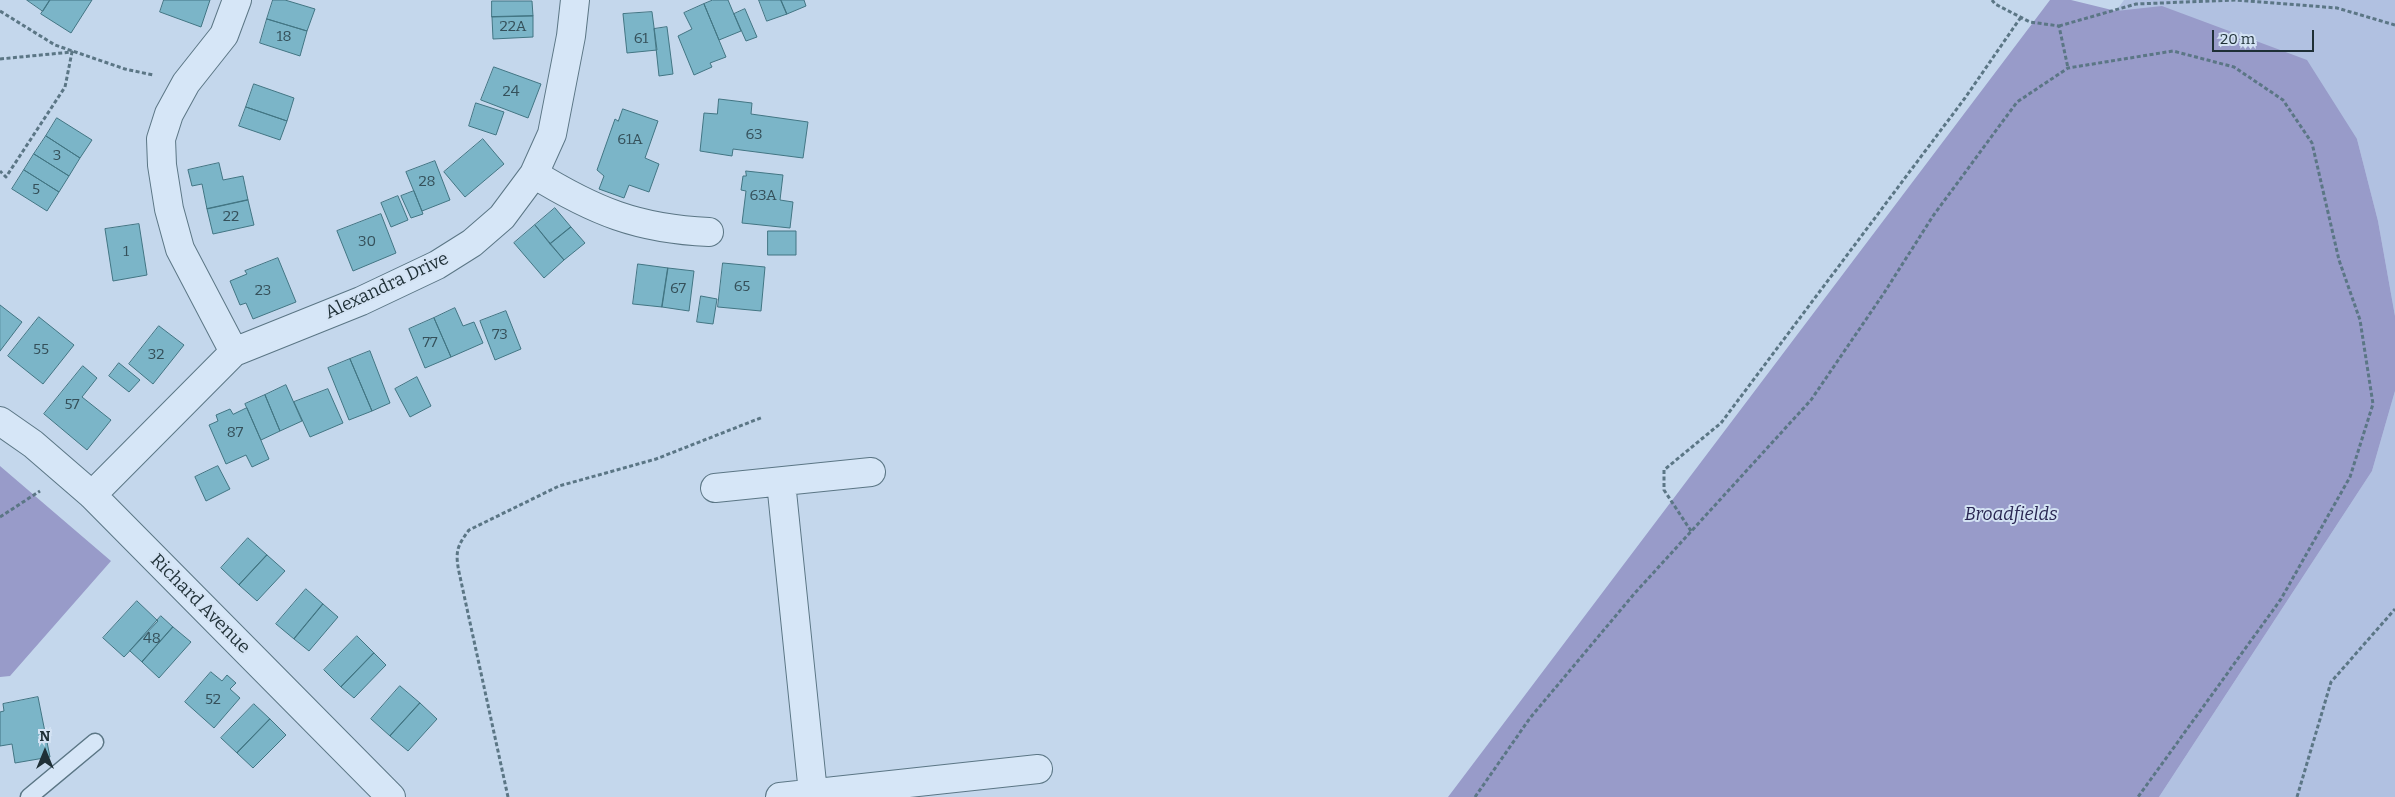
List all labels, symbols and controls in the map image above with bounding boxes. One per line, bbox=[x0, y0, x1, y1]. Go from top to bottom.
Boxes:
house number: 22A bbox=[500, 18, 526, 36]
scale bar bbox=[2215, 20, 2318, 52]
house number: 18 bbox=[276, 28, 292, 46]
house number: 61 bbox=[634, 30, 648, 48]
text: 20 m bbox=[2220, 30, 2255, 48]
house number: 24 bbox=[503, 83, 519, 101]
house number: 63 bbox=[745, 126, 763, 144]
house number: 61A bbox=[617, 131, 643, 149]
house number: 3 bbox=[53, 147, 61, 165]
house number: 28 bbox=[418, 173, 436, 191]
house number: 5 bbox=[32, 181, 40, 199]
house number: 63A bbox=[749, 187, 777, 205]
house number: 22 bbox=[223, 208, 239, 226]
house number: 30 bbox=[358, 233, 376, 251]
house number: 1 bbox=[123, 243, 129, 261]
street label: Alexandra Drive bbox=[322, 248, 452, 324]
house number: 65 bbox=[734, 278, 750, 296]
house number: 67 bbox=[670, 280, 686, 298]
house number: 23 bbox=[255, 282, 271, 300]
house number: 73 bbox=[492, 326, 508, 344]
house number: 77 bbox=[422, 334, 438, 352]
house number: 55 bbox=[33, 341, 49, 359]
house number: 32 bbox=[148, 346, 164, 364]
house number: 57 bbox=[64, 396, 80, 414]
house number: 87 bbox=[227, 424, 243, 442]
park label: Broadfields bbox=[1964, 504, 2058, 526]
street label: Richard Avenue bbox=[146, 550, 254, 658]
house number: 48 bbox=[143, 630, 161, 648]
house number: 52 bbox=[205, 691, 221, 709]
north arrow bbox=[20, 727, 70, 777]
text: N bbox=[40, 728, 50, 745]

